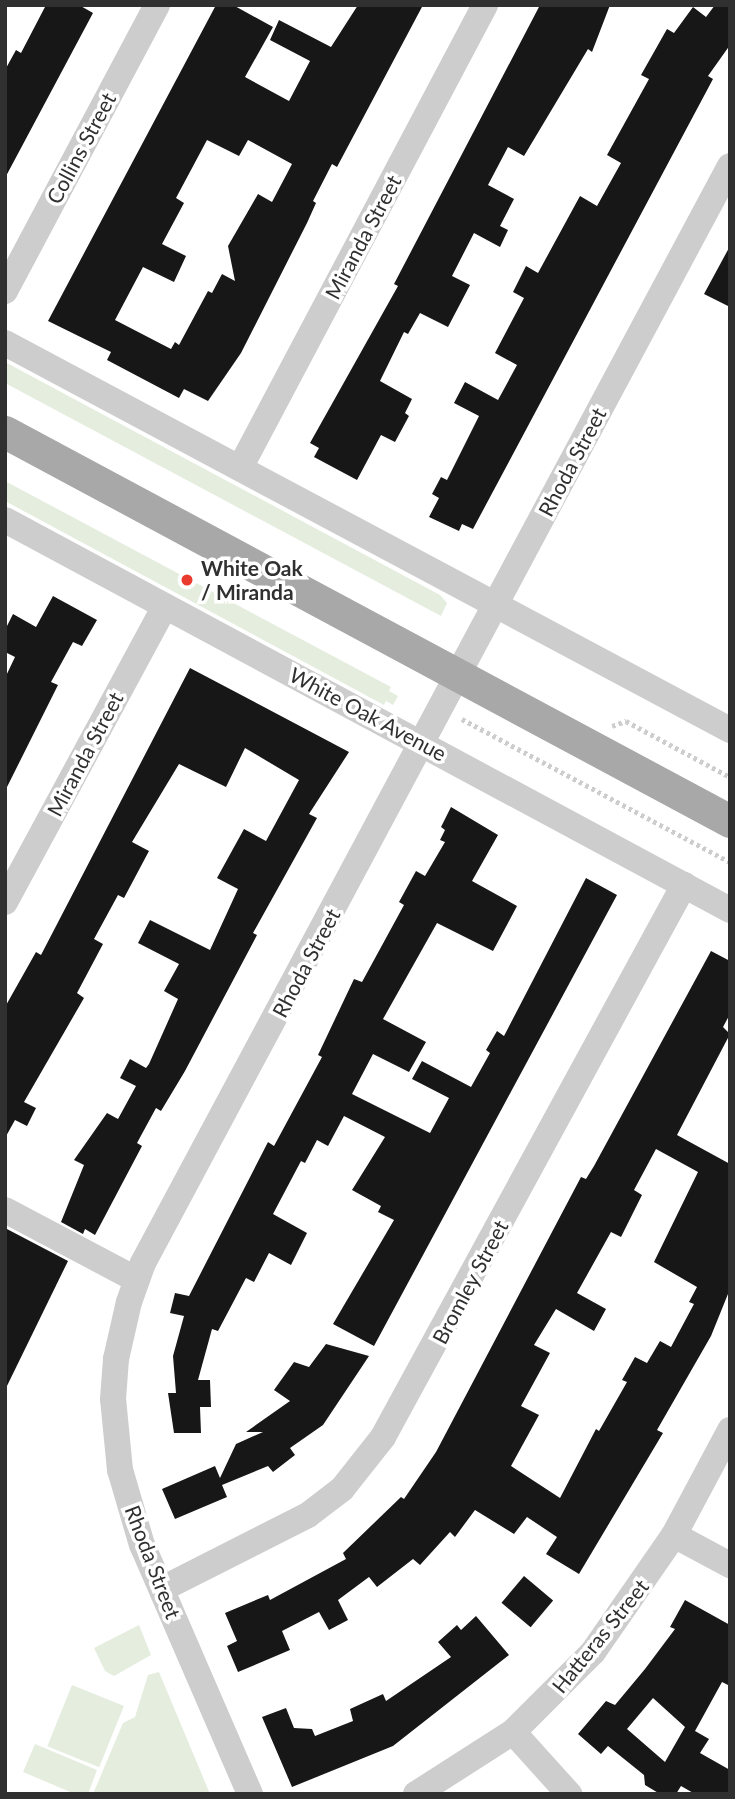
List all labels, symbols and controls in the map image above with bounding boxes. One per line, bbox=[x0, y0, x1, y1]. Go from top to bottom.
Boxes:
street label: Collins Street bbox=[41, 88, 121, 208]
street label: Miranda Street bbox=[320, 171, 406, 303]
street label: Rhoda Street bbox=[533, 403, 611, 521]
place label: White Oak / Miranda bbox=[201, 555, 303, 605]
marker: White Oak / Miranda bbox=[179, 572, 195, 588]
street label: White Oak Avenue bbox=[285, 662, 451, 766]
street label: Miranda Street bbox=[42, 688, 128, 820]
street label: Rhoda Street bbox=[267, 904, 345, 1022]
street label: Bromley Street bbox=[427, 1216, 513, 1348]
street label: Rhoda Street bbox=[120, 1502, 186, 1622]
street label: Hatteras Street bbox=[546, 1574, 654, 1698]

